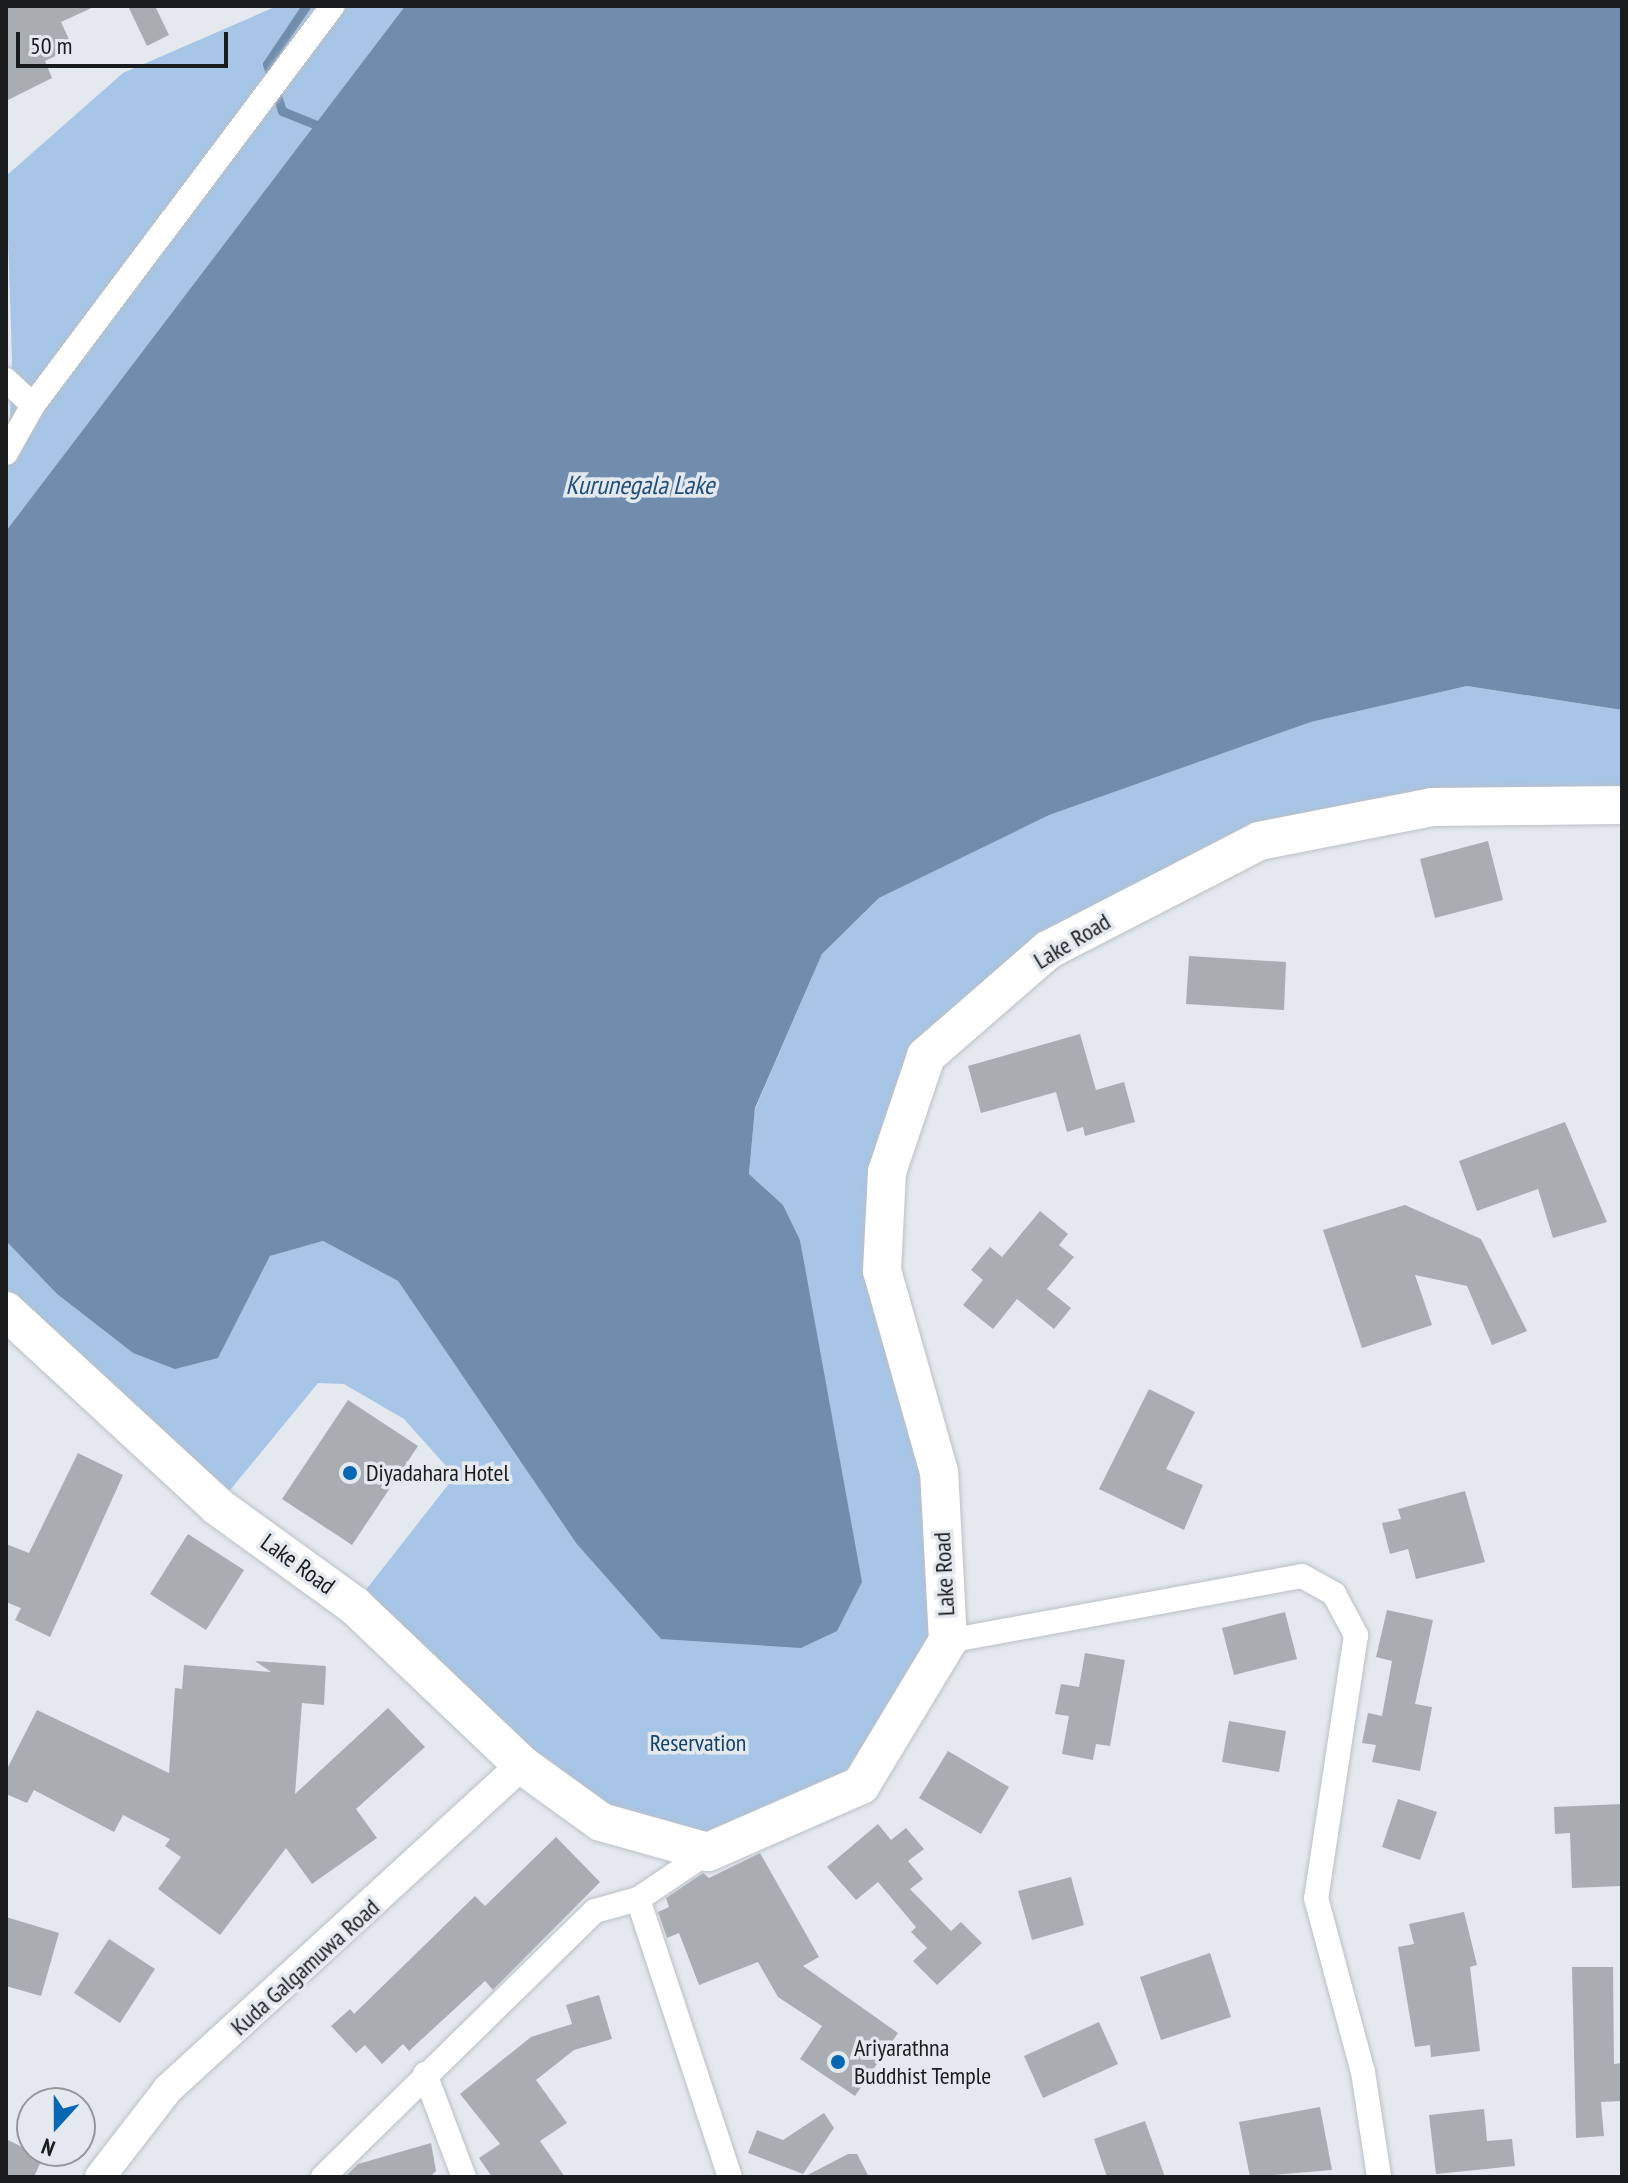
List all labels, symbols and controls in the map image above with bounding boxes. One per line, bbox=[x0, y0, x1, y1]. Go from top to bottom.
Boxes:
scale bar bbox=[20, 16, 232, 66]
text: 50 m bbox=[30, 30, 72, 61]
water label: Kurunegala Lake bbox=[566, 469, 714, 501]
street label: Lake Road bbox=[1028, 907, 1116, 975]
place label: Diyadahara Hotel bbox=[366, 1459, 509, 1487]
marker: Diyadahara Hotel bbox=[341, 1464, 359, 1482]
street label: Lake Road bbox=[255, 1528, 341, 1600]
street label: Lake Road bbox=[927, 1531, 961, 1617]
park label: Reservation bbox=[650, 1729, 746, 1757]
street label: Kuda Galgamuwa Road bbox=[225, 1893, 385, 2041]
place label: Ariyarathna Buddhist Temple bbox=[854, 2034, 992, 2090]
marker: Ariyarathna Buddhist Temple bbox=[829, 2053, 847, 2071]
north arrow bbox=[16, 2087, 96, 2167]
text: N bbox=[38, 2132, 59, 2163]

